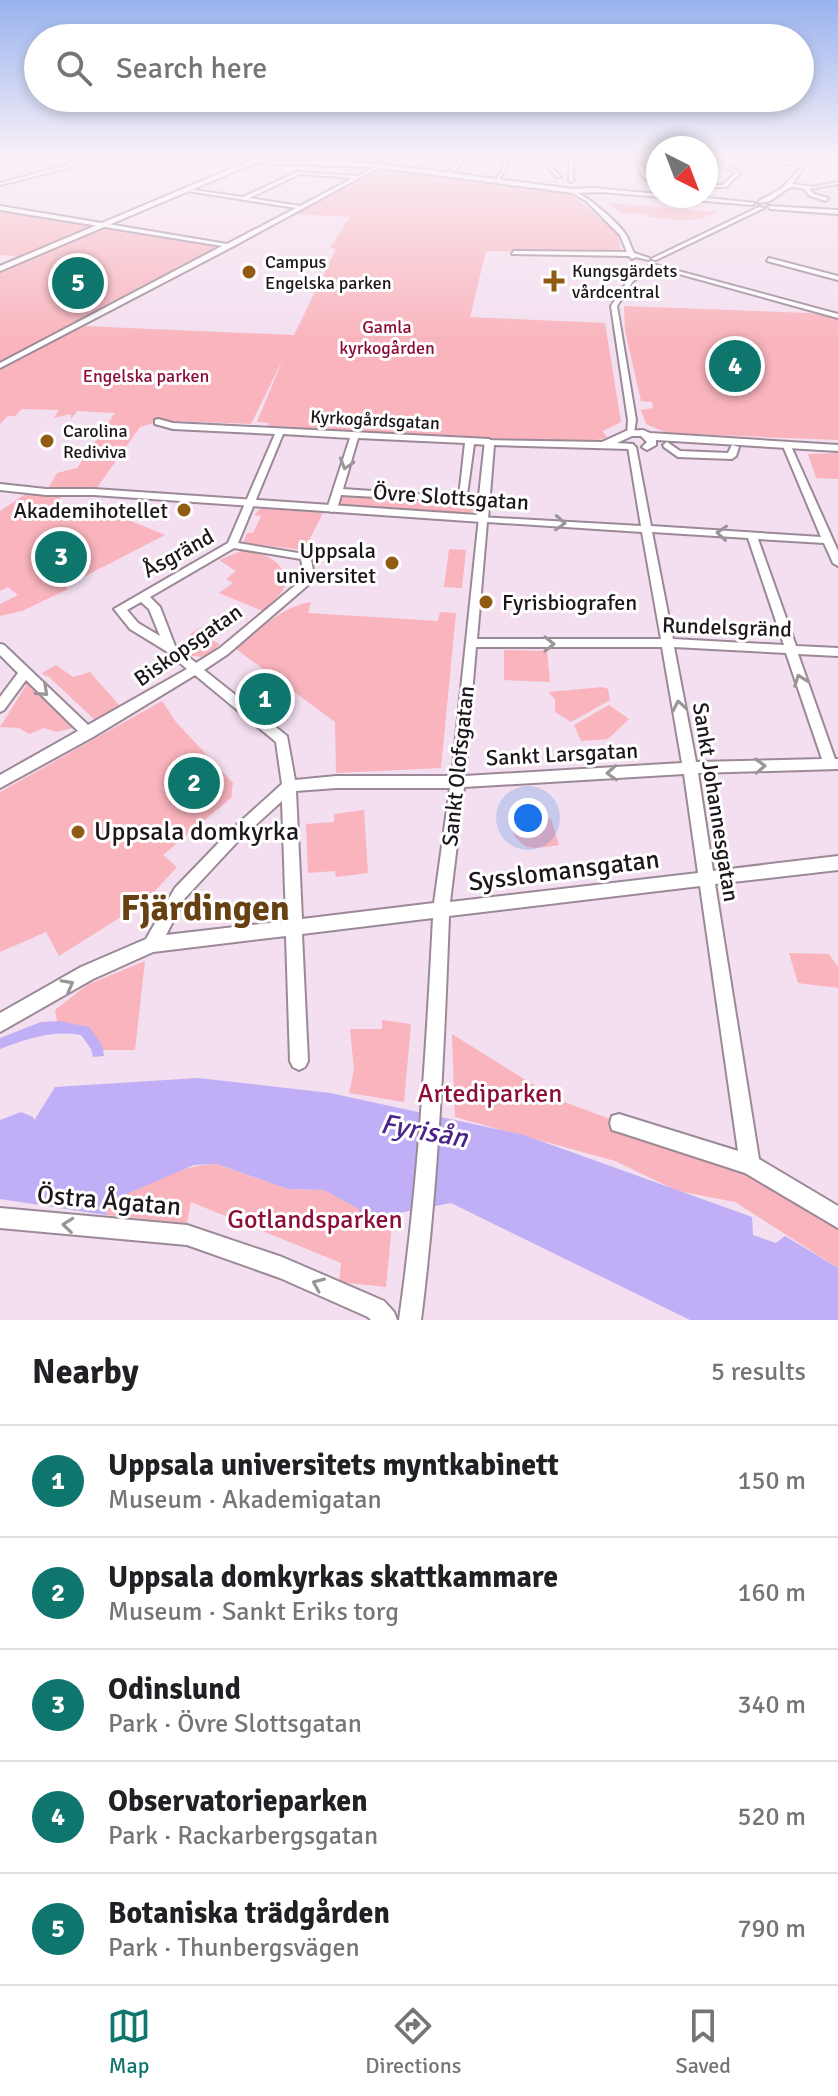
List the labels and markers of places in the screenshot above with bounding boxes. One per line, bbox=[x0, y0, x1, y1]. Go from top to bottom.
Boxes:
place label: Campus Engelska parken bbox=[265, 251, 392, 294]
pin: 5 bbox=[52, 253, 104, 313]
place label: Kungsgärdets vårdcentral bbox=[572, 260, 677, 303]
marker: Campus Engelska parken bbox=[240, 263, 258, 281]
marker: Kungsgärdets vårdcentral bbox=[543, 270, 565, 292]
pin: 4 bbox=[709, 336, 761, 396]
place label: Carolina Rediviva bbox=[63, 420, 128, 463]
marker: Carolina Rediviva bbox=[38, 432, 56, 450]
place label: Akademihotellet bbox=[13, 497, 168, 524]
marker: Akademihotellet bbox=[175, 501, 193, 519]
pin: 3 bbox=[35, 527, 87, 587]
place label: Uppsala universitet bbox=[276, 537, 376, 589]
marker: Uppsala universitet bbox=[383, 554, 401, 572]
place label: Fyrisbiografen bbox=[502, 589, 637, 616]
marker: Fyrisbiografen bbox=[477, 593, 495, 611]
pin: 1 bbox=[239, 669, 291, 729]
pin: 2 bbox=[168, 753, 220, 813]
place label: Uppsala domkyrka bbox=[94, 816, 299, 848]
marker: Uppsala domkyrka bbox=[69, 823, 87, 841]

